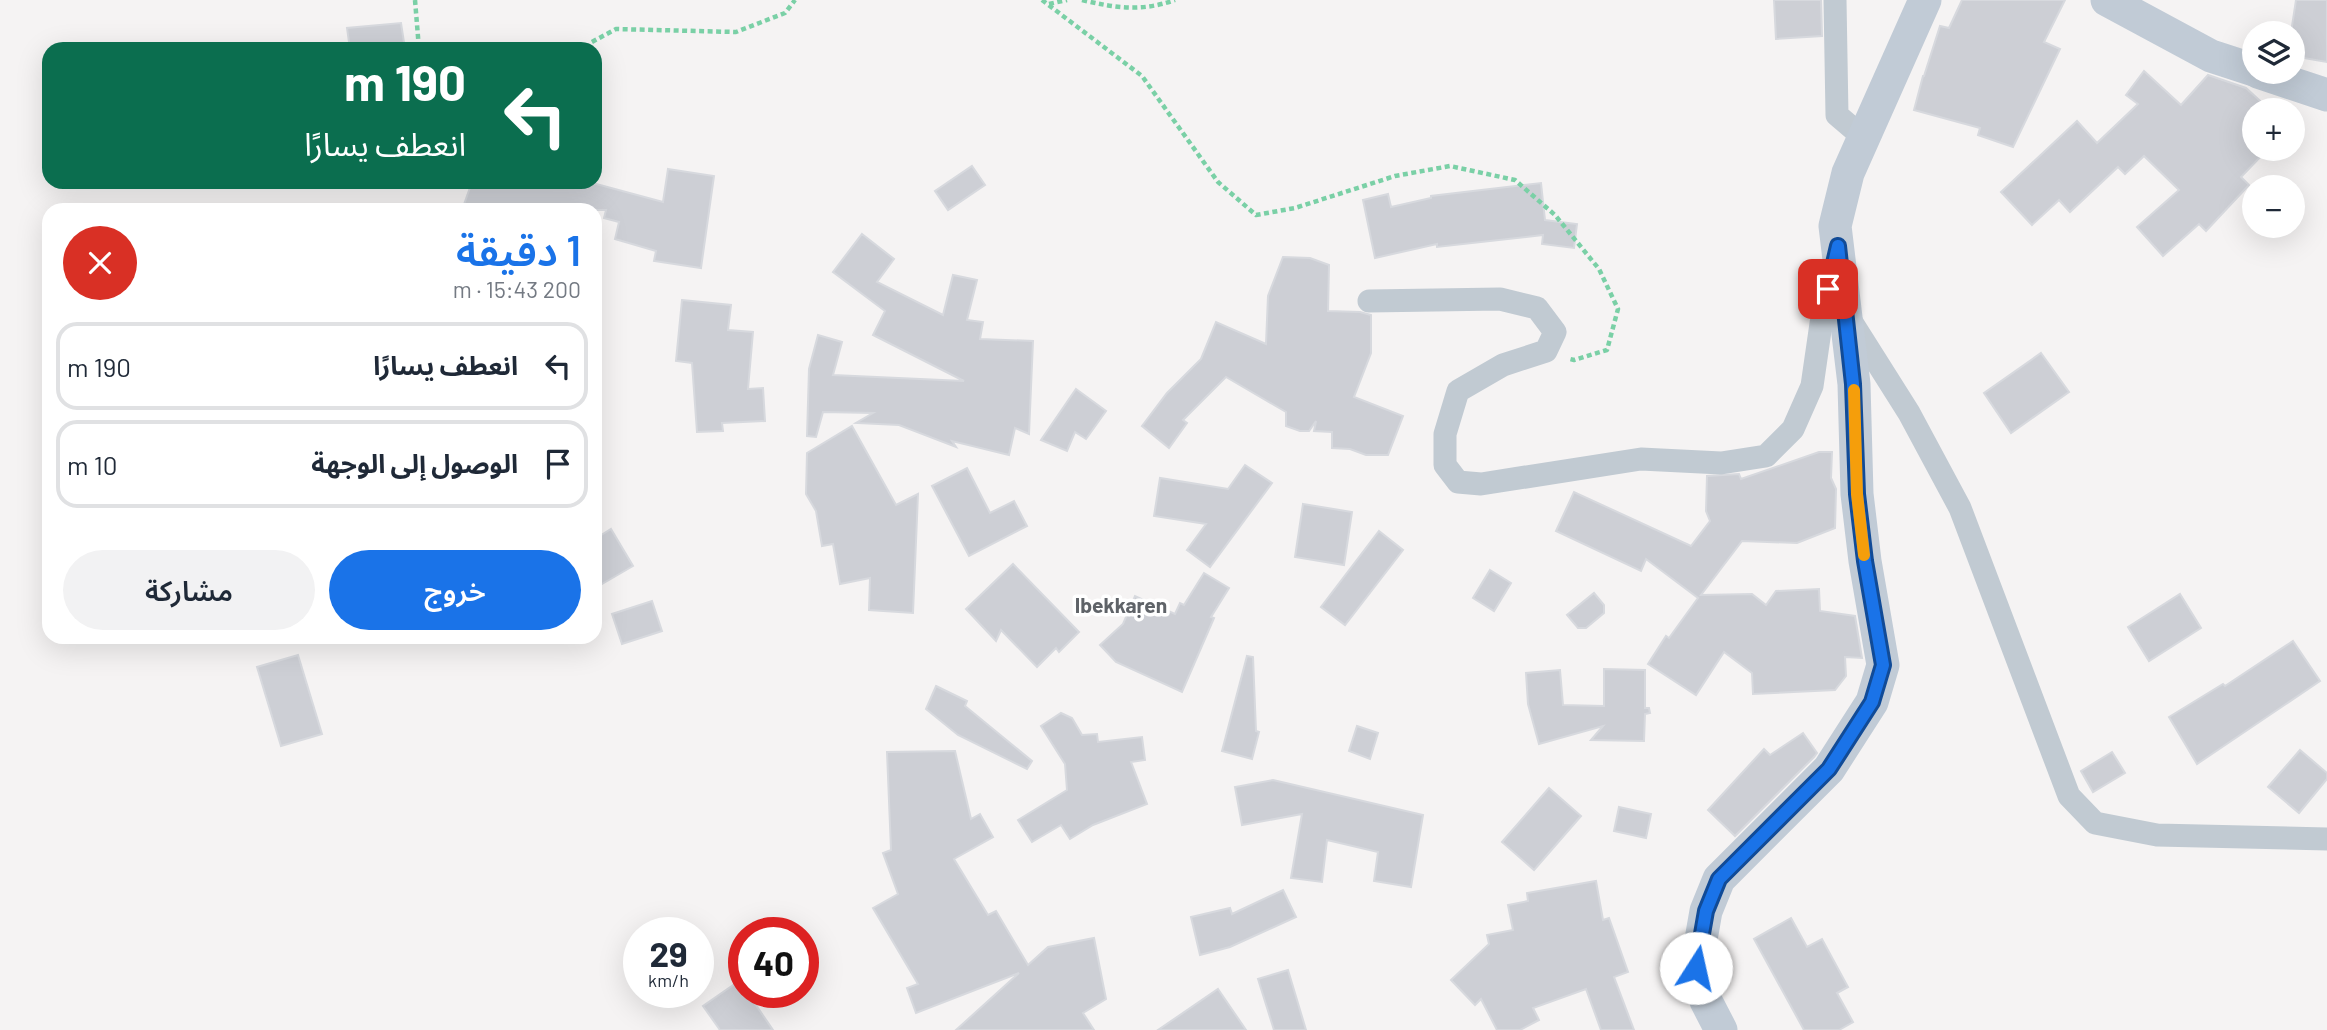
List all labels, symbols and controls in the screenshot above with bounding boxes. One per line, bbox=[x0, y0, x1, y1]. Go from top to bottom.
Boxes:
map controls bbox=[2242, 21, 2305, 238]
button: layers bbox=[2242, 21, 2305, 84]
text: 190 m bbox=[344, 52, 466, 111]
icon: left bbox=[490, 70, 581, 161]
button: + bbox=[2242, 98, 2305, 161]
text: انعطف يسارًا bbox=[304, 124, 466, 162]
button: − bbox=[2242, 175, 2305, 238]
text: 1 دقيقة bbox=[456, 224, 581, 274]
button: close bbox=[63, 226, 137, 300]
pin bbox=[1798, 259, 1858, 319]
icon: arrive bbox=[1809, 270, 1847, 308]
text: 200 m · 15:43 bbox=[453, 275, 581, 303]
icon: left bbox=[539, 347, 577, 385]
text: انعطف يسارًا bbox=[373, 349, 518, 380]
text: 190 m bbox=[67, 351, 131, 382]
icon: arrive bbox=[539, 445, 577, 483]
text: الوصول إلى الوجهة bbox=[311, 447, 518, 478]
text: 10 m bbox=[67, 449, 118, 480]
button: مشاركة bbox=[63, 550, 315, 630]
button: خروج bbox=[329, 550, 581, 630]
district label: Ibekkaṛen bbox=[1075, 592, 1167, 618]
speed limit sign: 40 bbox=[728, 917, 819, 1008]
position arrow bbox=[1659, 931, 1733, 1005]
text: 29 bbox=[649, 932, 688, 974]
text: km/h bbox=[648, 969, 689, 991]

